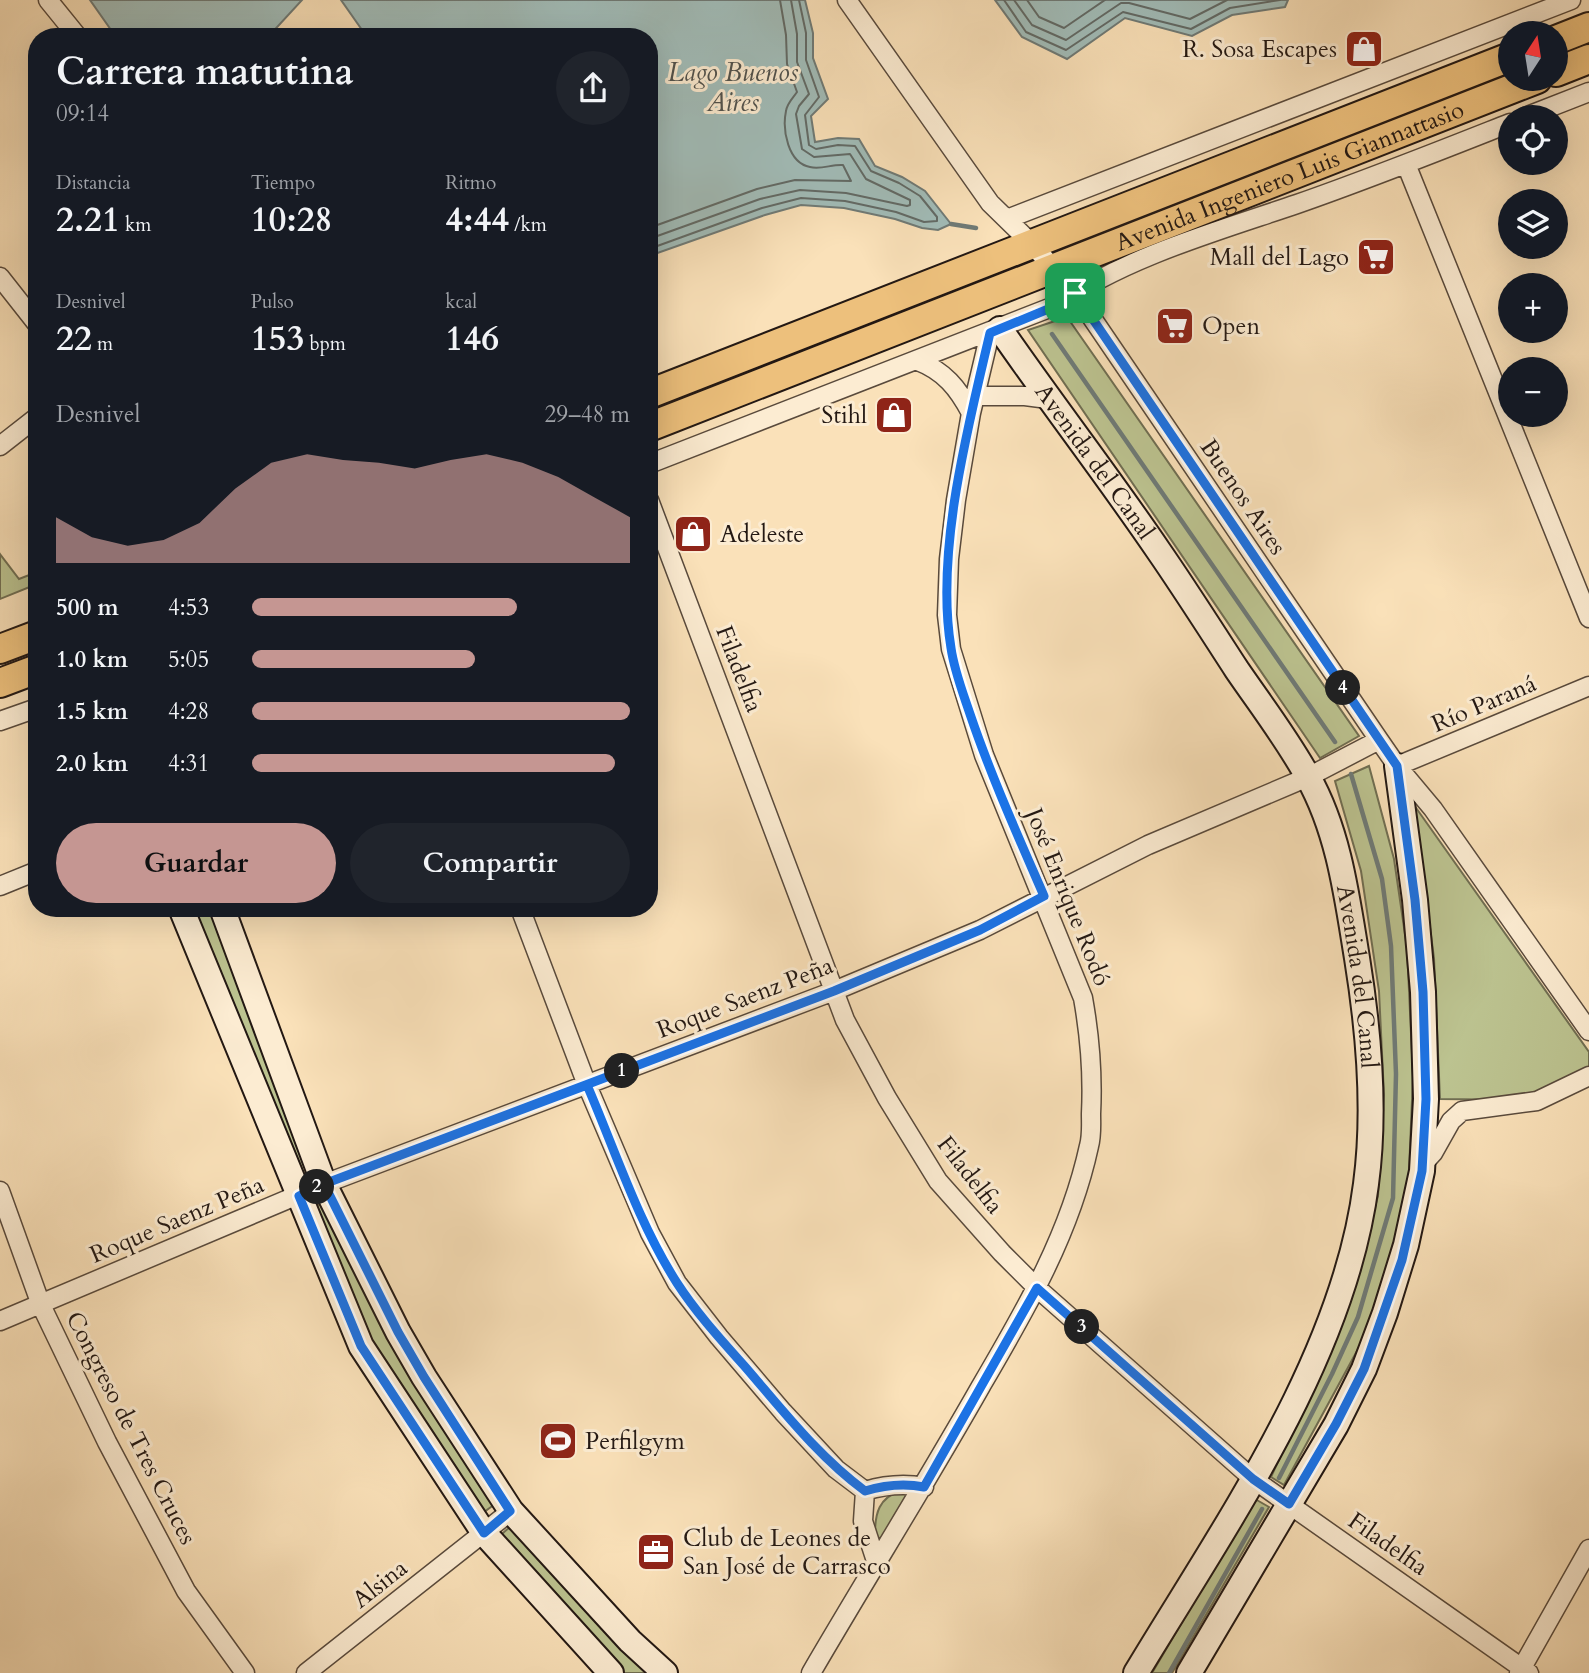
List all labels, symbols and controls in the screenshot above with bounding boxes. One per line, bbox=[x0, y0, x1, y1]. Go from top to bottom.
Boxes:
north arrow bbox=[1498, 21, 1568, 91]
map controls bbox=[1498, 21, 1568, 427]
shop icon: R. Sosa Escapes bbox=[1343, 28, 1385, 70]
place label: R. Sosa Escapes bbox=[1182, 33, 1337, 66]
text: Carrera matutina bbox=[56, 46, 354, 98]
button: share bbox=[556, 51, 630, 125]
water label: Lago Buenos Aires bbox=[668, 55, 799, 120]
street label: Avenida Ingeniero Luis Giannattasio bbox=[1110, 93, 1469, 259]
text: 09:14 bbox=[56, 98, 109, 129]
button: locate bbox=[1498, 105, 1568, 175]
text: Distancia bbox=[56, 170, 130, 196]
text: Tiempo bbox=[251, 170, 315, 196]
text: Ritmo bbox=[445, 170, 496, 196]
button: layers bbox=[1498, 189, 1568, 259]
text: 2.21 bbox=[56, 196, 120, 244]
text: 10:28 bbox=[251, 196, 333, 244]
text: 4:44 bbox=[445, 196, 509, 244]
text: km bbox=[120, 212, 151, 238]
text: /km bbox=[509, 212, 547, 238]
supermarket icon: Mall del Lago bbox=[1355, 236, 1397, 278]
place label: Mall del Lago bbox=[1210, 241, 1349, 274]
pin bbox=[1045, 263, 1105, 323]
button: + bbox=[1498, 273, 1568, 343]
icon: arrive bbox=[1056, 274, 1094, 312]
text: Desnivel bbox=[56, 289, 126, 315]
text: Pulso bbox=[251, 289, 294, 315]
text: kcal bbox=[445, 289, 477, 315]
supermarket icon: Open bbox=[1154, 305, 1196, 347]
place label: Open bbox=[1202, 310, 1260, 343]
text: 22 bbox=[56, 315, 92, 363]
text: 153 bbox=[251, 315, 304, 363]
text: 146 bbox=[445, 315, 499, 363]
text: m bbox=[92, 331, 113, 357]
text: bpm bbox=[304, 331, 346, 357]
button: − bbox=[1498, 357, 1568, 427]
street label: Avenida del Canal bbox=[1027, 377, 1162, 546]
shop icon: Stihl bbox=[873, 394, 915, 436]
text: Desnivel bbox=[56, 399, 140, 430]
text: 29–48 m bbox=[545, 399, 630, 430]
place label: Stihl bbox=[821, 399, 867, 432]
street label: Buenos Aires bbox=[1192, 433, 1294, 561]
shop icon: Adeleste bbox=[672, 513, 714, 555]
place label: Adeleste bbox=[720, 518, 804, 551]
text: 500 m bbox=[56, 592, 119, 623]
text: 4:53 bbox=[168, 592, 209, 623]
street label: Filadelfia bbox=[707, 621, 771, 718]
text: 1.0 km bbox=[56, 644, 128, 675]
text: 5:05 bbox=[168, 644, 209, 675]
street label: Río Paraná bbox=[1427, 667, 1542, 741]
pin: 4 bbox=[1326, 670, 1360, 706]
text: 4 bbox=[1338, 674, 1347, 700]
text: 1.5 km bbox=[56, 696, 128, 727]
text: 4:28 bbox=[168, 696, 209, 727]
text: 2.0 km bbox=[56, 748, 128, 779]
text: 4:31 bbox=[168, 748, 209, 779]
street label: José Enrique Rodó bbox=[1016, 800, 1119, 991]
button: Guardar bbox=[56, 823, 336, 903]
button: Compartir bbox=[350, 823, 630, 903]
street label: Avenida del Canal bbox=[1328, 882, 1386, 1069]
street label: Roque Saenz Peña bbox=[652, 949, 838, 1047]
pin: 1 bbox=[604, 1054, 640, 1088]
text: 1 bbox=[617, 1057, 626, 1083]
street label: Filadelfia bbox=[929, 1129, 1011, 1221]
street label: Roque Saenz Peña bbox=[85, 1168, 270, 1272]
pin: 2 bbox=[300, 1170, 334, 1204]
text: 2 bbox=[312, 1173, 321, 1199]
street label: Congreso de Tres Cruces bbox=[58, 1306, 204, 1550]
pin: 3 bbox=[1064, 1310, 1100, 1344]
text: 3 bbox=[1077, 1313, 1086, 1339]
sports icon: Perfilgym bbox=[537, 1420, 579, 1462]
place label: Perfilgym bbox=[585, 1425, 686, 1458]
street label: Filadelfia bbox=[1341, 1505, 1435, 1584]
place label: Club de Leones de San José de Carrasco bbox=[683, 1522, 891, 1583]
office icon: Club de Leones de San José de Carrasco bbox=[635, 1531, 677, 1573]
street label: Alsina bbox=[345, 1552, 415, 1616]

